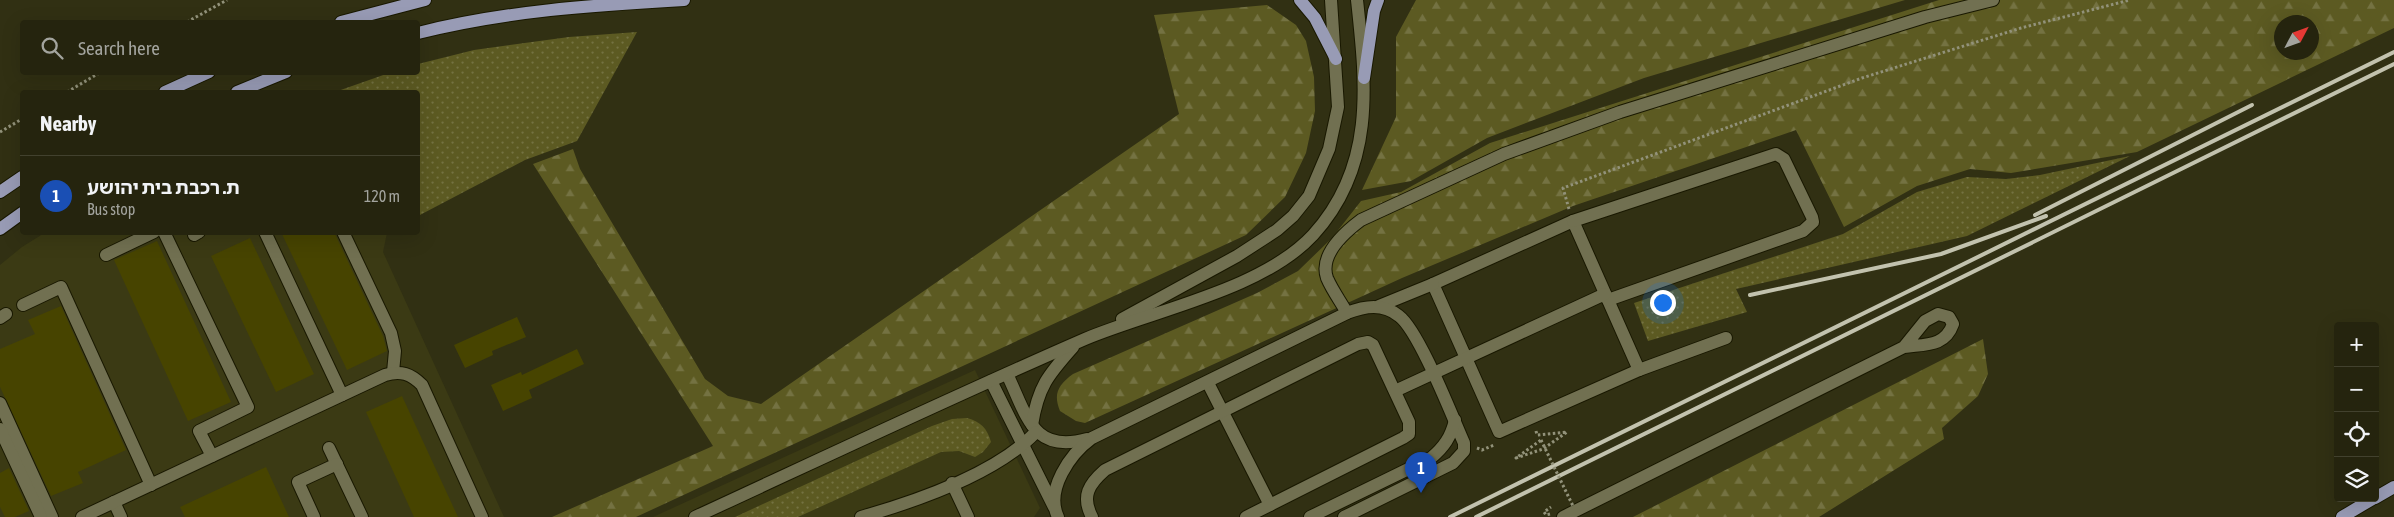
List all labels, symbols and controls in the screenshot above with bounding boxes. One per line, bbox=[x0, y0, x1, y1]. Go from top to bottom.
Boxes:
north arrow bbox=[2274, 15, 2319, 60]
search box bbox=[20, 20, 420, 75]
icon: search bbox=[38, 34, 66, 62]
text: Search here bbox=[78, 37, 160, 59]
text: Nearby bbox=[40, 111, 96, 135]
text: ת. רכבת בית יהושע bbox=[87, 176, 240, 198]
text: 1 bbox=[52, 187, 60, 205]
text: 120 m bbox=[364, 187, 400, 205]
text: Bus stop bbox=[87, 200, 135, 218]
your location bbox=[1650, 290, 1676, 316]
map controls bbox=[2334, 322, 2379, 502]
button: + bbox=[2334, 322, 2379, 367]
button: − bbox=[2334, 367, 2379, 412]
button: locate bbox=[2334, 412, 2379, 457]
pin: 1 bbox=[1405, 452, 1437, 493]
button: layers bbox=[2334, 457, 2379, 502]

